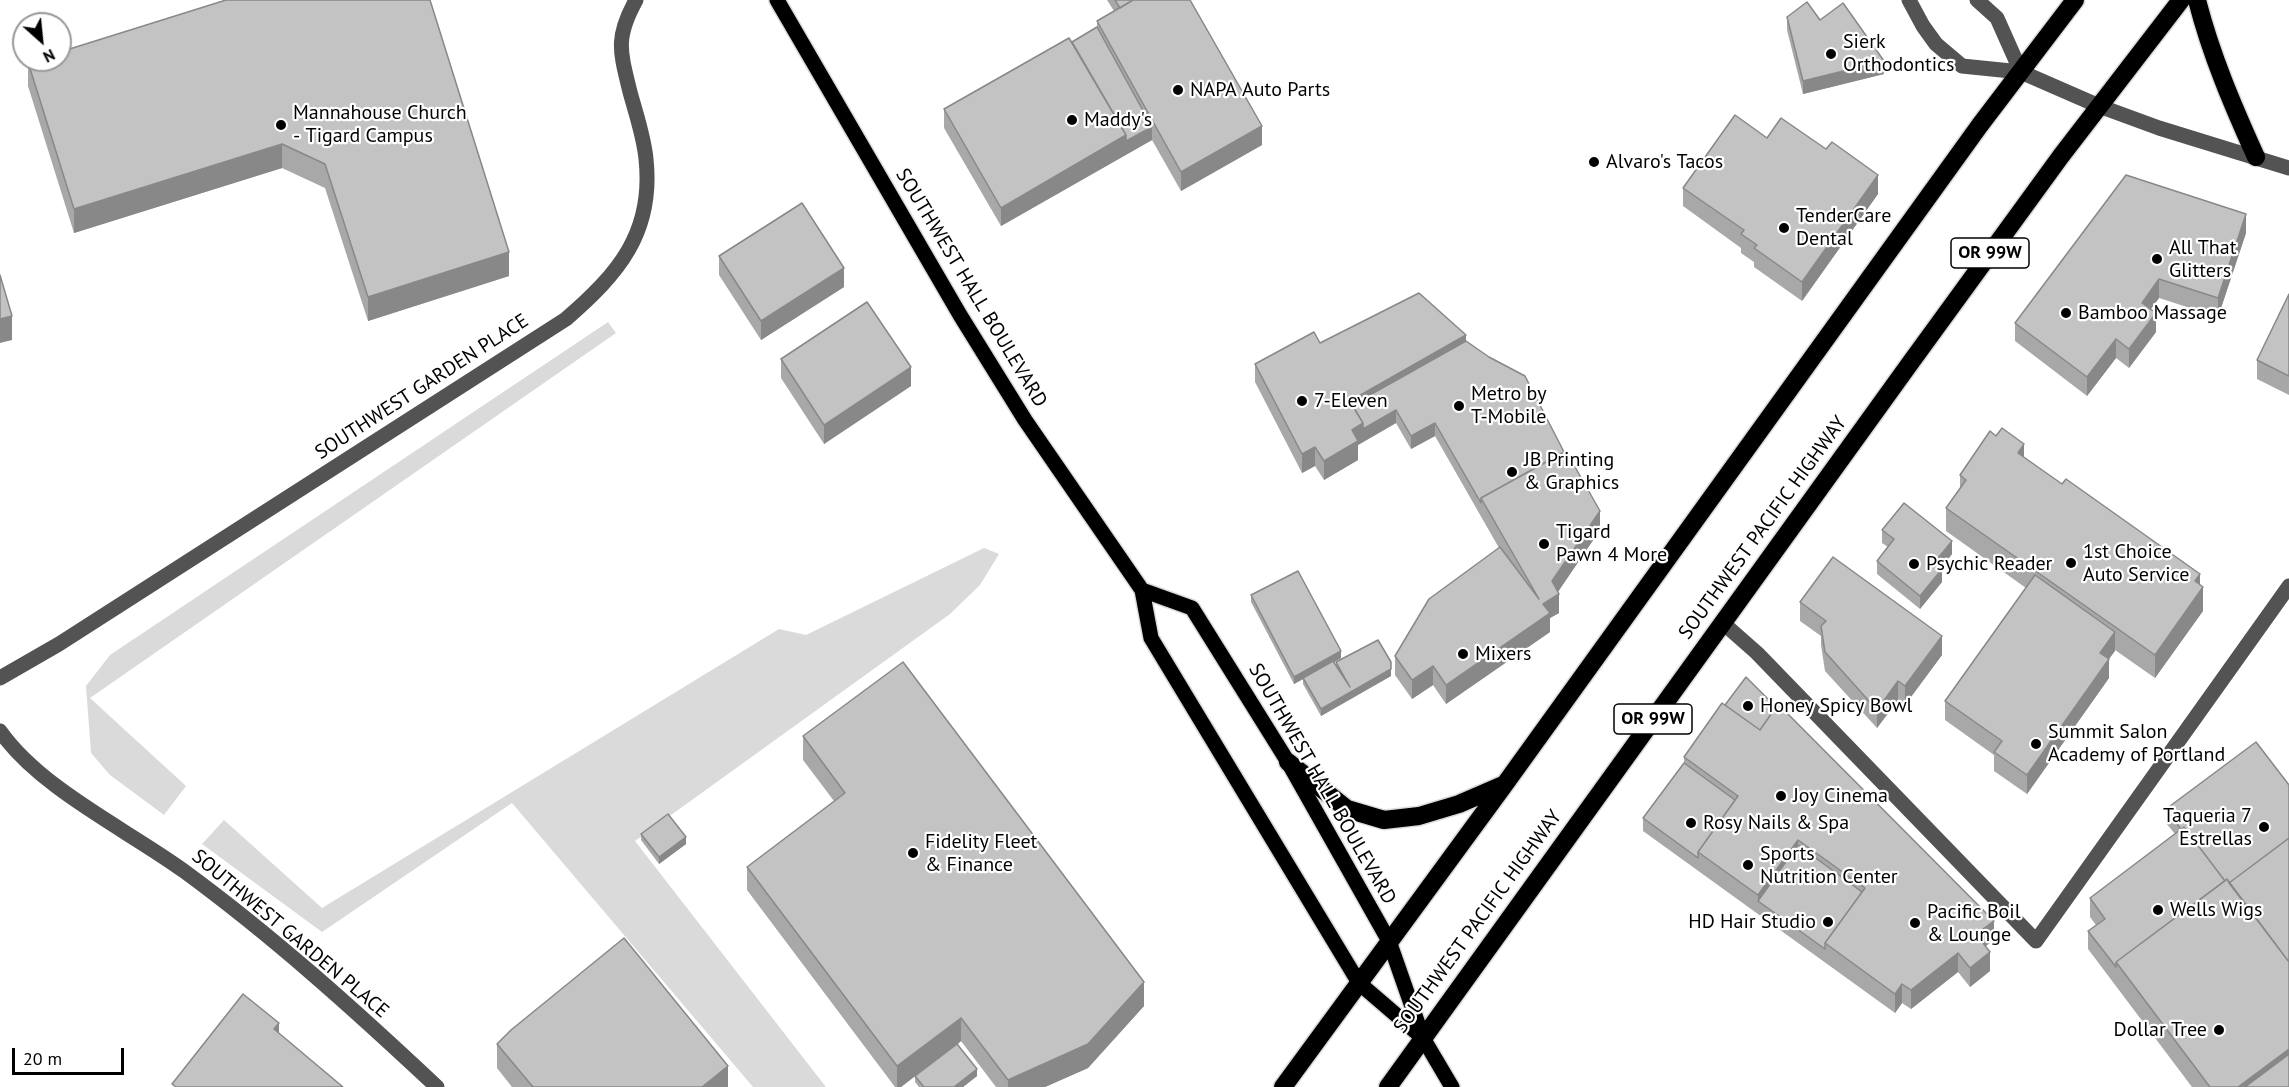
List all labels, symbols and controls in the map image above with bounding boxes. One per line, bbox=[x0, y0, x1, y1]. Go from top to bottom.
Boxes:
north arrow bbox=[12, 12, 72, 72]
place label: Sierk Orthodontics bbox=[1843, 30, 1955, 77]
text: N bbox=[40, 45, 58, 68]
marker: Sierk Orthodontics bbox=[1824, 47, 1838, 61]
place label: NAPA Auto Parts bbox=[1190, 78, 1330, 102]
marker: NAPA Auto Parts bbox=[1171, 83, 1185, 97]
place label: Mannahouse Church - Tigard Campus bbox=[293, 101, 467, 148]
place label: Maddy's bbox=[1084, 108, 1152, 132]
marker: Maddy's bbox=[1065, 113, 1079, 127]
marker: Mannahouse Church - Tigard Campus bbox=[274, 118, 288, 132]
place label: Alvaro's Tacos bbox=[1606, 150, 1723, 174]
marker: Alvaro's Tacos bbox=[1587, 155, 1601, 169]
street label: SOUTHWEST HALL BOULEVARD bbox=[890, 164, 1052, 412]
place label: TenderCare Dental bbox=[1796, 204, 1891, 251]
marker: TenderCare Dental bbox=[1777, 221, 1791, 235]
place label: All That Glitters bbox=[2169, 236, 2236, 283]
road number: OR 99W bbox=[1951, 238, 2029, 268]
marker: All That Glitters bbox=[2150, 252, 2164, 266]
place label: Bamboo Massage bbox=[2078, 301, 2227, 325]
marker: Bamboo Massage bbox=[2059, 306, 2073, 320]
street label: SOUTHWEST GARDEN PLACE bbox=[311, 309, 533, 465]
place label: Metro by T-Mobile bbox=[1471, 382, 1546, 429]
place label: 7-Eleven bbox=[1314, 389, 1388, 413]
marker: 7-Eleven bbox=[1295, 394, 1309, 408]
marker: Metro by T-Mobile bbox=[1452, 399, 1466, 413]
street label: SOUTHWEST PACIFIC HIGHWAY bbox=[1674, 412, 1852, 644]
place label: JB Printing & Graphics bbox=[1524, 448, 1619, 495]
marker: JB Printing & Graphics bbox=[1505, 465, 1519, 479]
place label: Tigard Pawn 4 More bbox=[1556, 520, 1667, 567]
marker: Tigard Pawn 4 More bbox=[1537, 537, 1551, 551]
place label: 1st Choice Auto Service bbox=[2083, 540, 2189, 587]
place label: Psychic Reader bbox=[1926, 552, 2052, 576]
marker: 1st Choice Auto Service bbox=[2064, 556, 2078, 570]
marker: Psychic Reader bbox=[1907, 557, 1921, 571]
place label: Mixers bbox=[1475, 642, 1531, 666]
marker: Mixers bbox=[1456, 647, 1470, 661]
street label: SOUTHWEST HALL BOULEVARD bbox=[1243, 659, 1401, 909]
place label: Honey Spicy Bowl bbox=[1760, 694, 1912, 718]
marker: Honey Spicy Bowl bbox=[1741, 699, 1755, 713]
road number: OR 99W bbox=[1614, 704, 1692, 734]
place label: Summit Salon Academy of Portland bbox=[2048, 720, 2225, 767]
marker: Summit Salon Academy of Portland bbox=[2029, 737, 2043, 751]
place label: Joy Cinema bbox=[1793, 784, 1888, 808]
marker: Joy Cinema bbox=[1774, 789, 1788, 803]
place label: Taqueria 7 Estrellas bbox=[2163, 804, 2252, 851]
street label: SOUTHWEST PACIFIC HIGHWAY bbox=[1389, 806, 1567, 1038]
place label: Rosy Nails & Spa bbox=[1703, 811, 1849, 835]
marker: Rosy Nails & Spa bbox=[1684, 816, 1698, 830]
marker: Taqueria 7 Estrellas bbox=[2257, 820, 2271, 834]
place label: Fidelity Fleet & Finance bbox=[925, 830, 1037, 877]
place label: Sports Nutrition Center bbox=[1760, 842, 1898, 889]
street label: SOUTHWEST GARDEN PLACE bbox=[187, 845, 393, 1023]
marker: Fidelity Fleet & Finance bbox=[906, 846, 920, 860]
marker: Sports Nutrition Center bbox=[1741, 858, 1755, 872]
place label: Wells Wigs bbox=[2170, 898, 2262, 922]
place label: Pacific Boil & Lounge bbox=[1927, 900, 2021, 947]
marker: Wells Wigs bbox=[2151, 903, 2165, 917]
place label: HD Hair Studio bbox=[1688, 910, 1816, 934]
marker: HD Hair Studio bbox=[1821, 915, 1835, 929]
marker: Pacific Boil & Lounge bbox=[1908, 916, 1922, 930]
place label: Dollar Tree bbox=[2114, 1018, 2207, 1042]
marker: Dollar Tree bbox=[2212, 1023, 2226, 1037]
scale bar bbox=[15, 1036, 128, 1074]
text: 20 m bbox=[23, 1047, 62, 1070]

